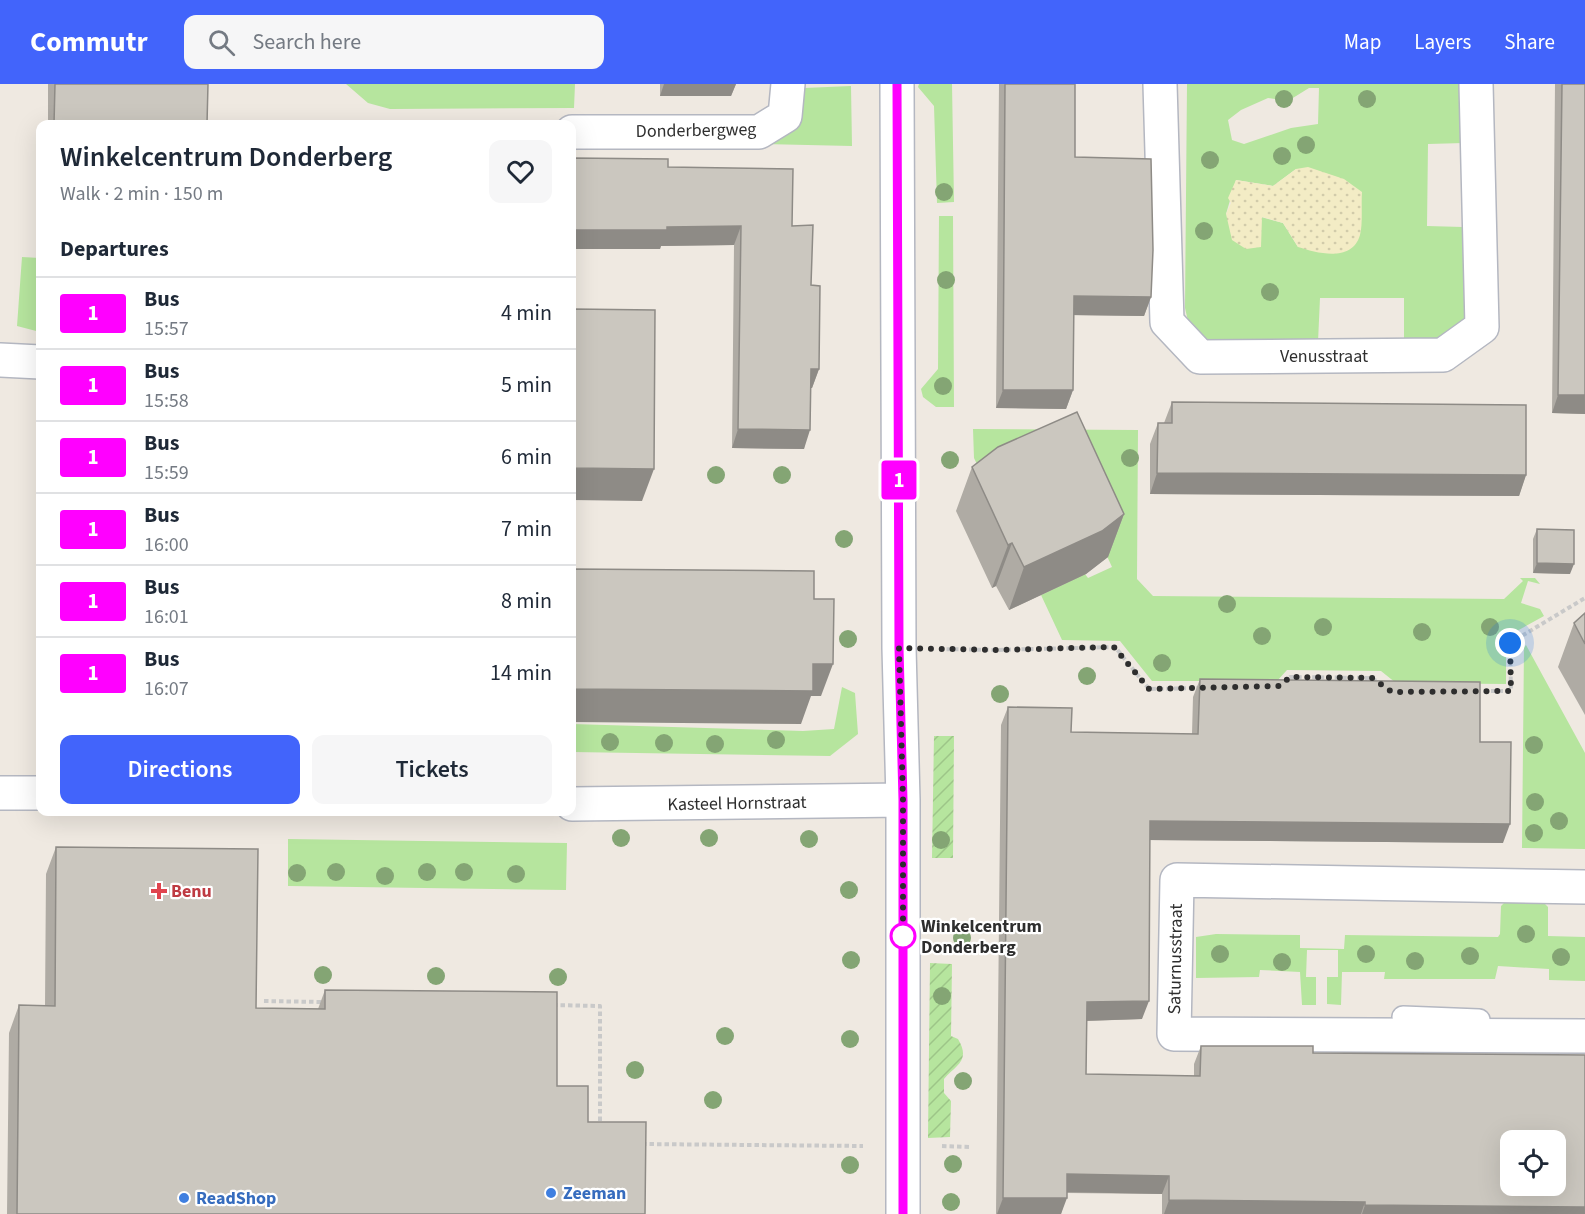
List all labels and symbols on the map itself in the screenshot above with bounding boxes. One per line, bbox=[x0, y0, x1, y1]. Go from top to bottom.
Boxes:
street label: Donderbergweg bbox=[636, 117, 756, 144]
street label: Venusstraat bbox=[1280, 344, 1368, 369]
line badge: 1 bbox=[880, 460, 918, 500]
your location bbox=[1495, 628, 1525, 658]
street label: Kasteel Hornstraat bbox=[667, 790, 807, 817]
place label: Benu bbox=[171, 879, 212, 904]
marker: Benu bbox=[152, 884, 166, 898]
street label: Saturnusstraat bbox=[1162, 903, 1189, 1015]
place label: Winkelcentrum Donderberg bbox=[921, 914, 1042, 960]
marker: Winkelcentrum Donderberg bbox=[890, 923, 916, 949]
place label: Zeeman bbox=[563, 1181, 626, 1206]
place label: ReadShop bbox=[196, 1186, 276, 1211]
marker: Zeeman bbox=[544, 1186, 558, 1200]
marker: ReadShop bbox=[177, 1191, 191, 1205]

